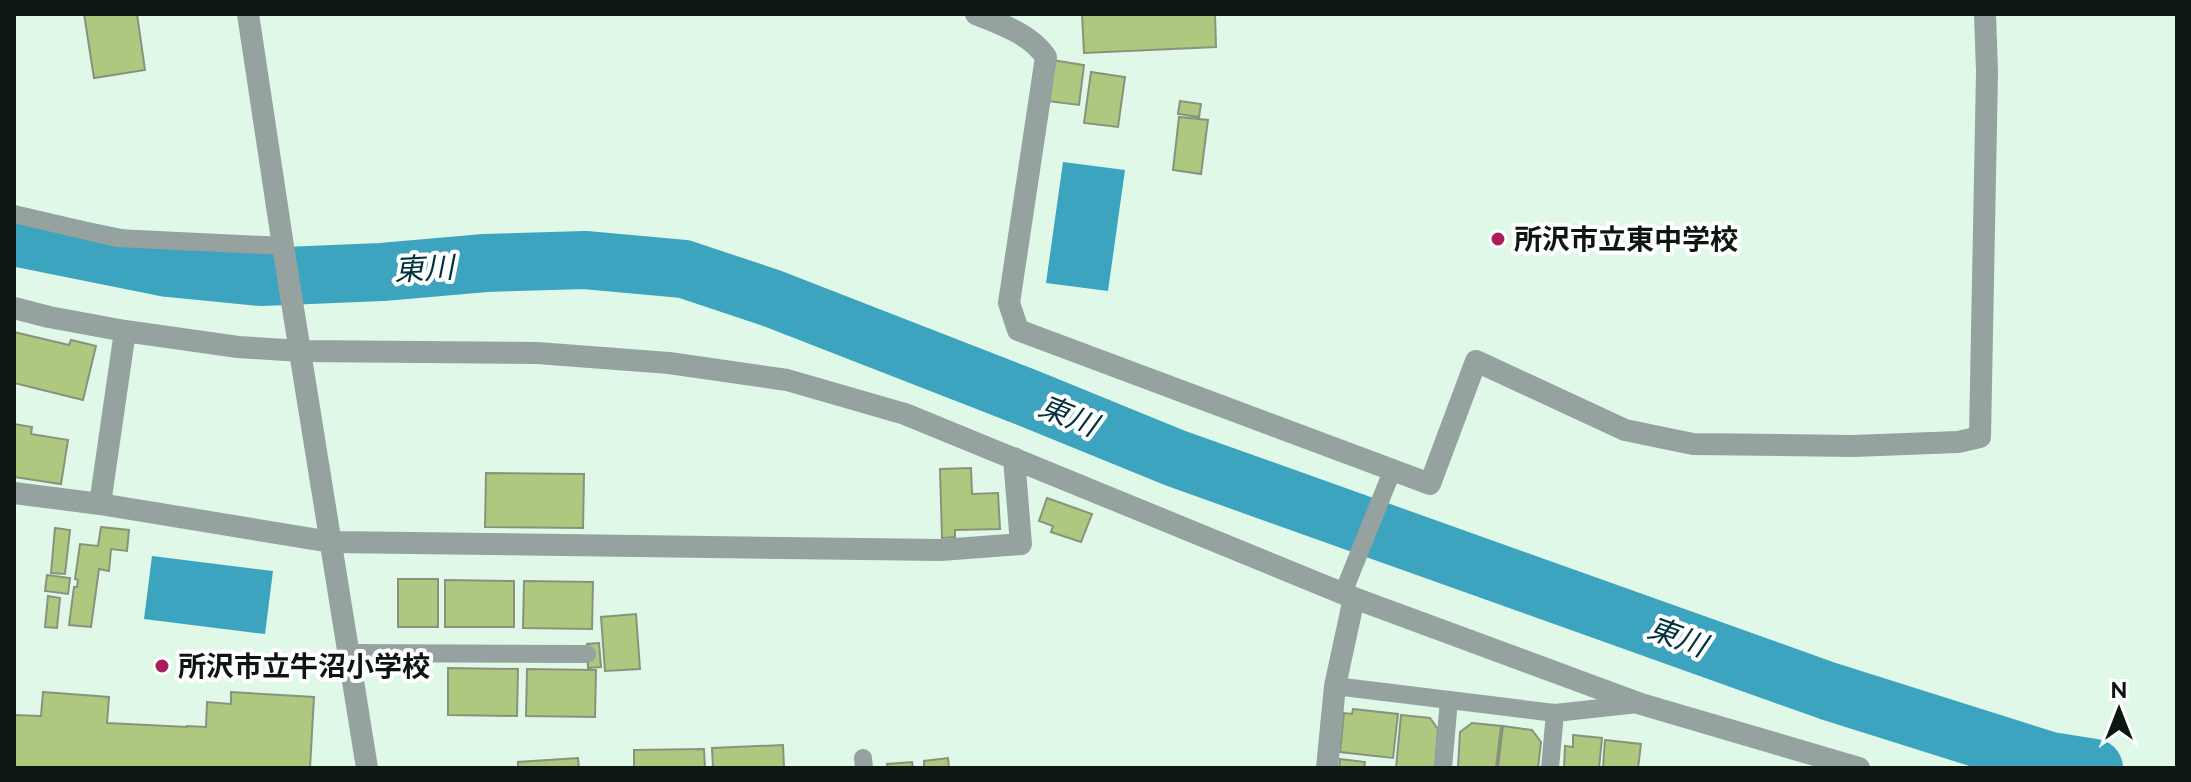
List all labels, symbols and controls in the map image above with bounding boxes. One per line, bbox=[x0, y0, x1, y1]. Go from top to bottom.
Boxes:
place label: 所沢市立東中学校 bbox=[1514, 223, 1738, 256]
marker: 所沢市立東中学校 bbox=[1489, 230, 1507, 248]
water label: 東川 bbox=[393, 249, 458, 288]
water label: 東川 bbox=[1034, 388, 1105, 444]
water label: 東川 bbox=[1643, 610, 1714, 664]
place label: 所沢市立牛沼小学校 bbox=[178, 650, 430, 683]
marker: 所沢市立牛沼小学校 bbox=[153, 657, 171, 675]
north arrow bbox=[2079, 670, 2159, 750]
text: N bbox=[2111, 677, 2127, 703]

